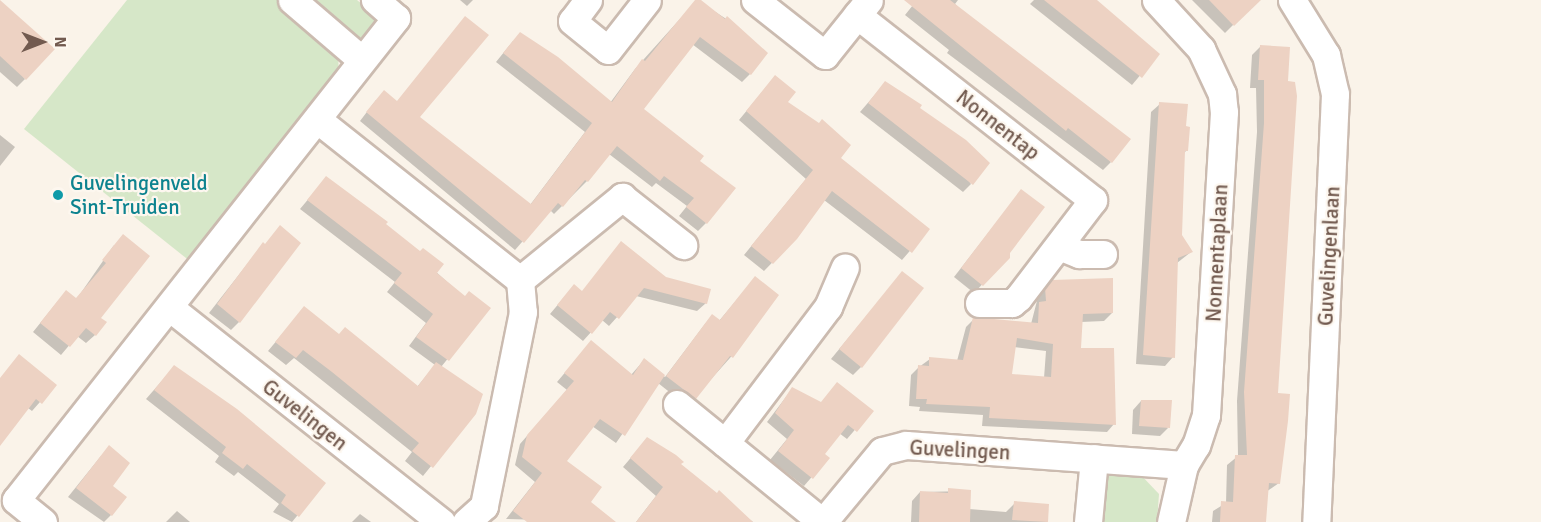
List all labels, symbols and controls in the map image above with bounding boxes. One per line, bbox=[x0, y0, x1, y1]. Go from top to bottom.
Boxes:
north arrow bbox=[12, 12, 72, 72]
text: N bbox=[50, 36, 70, 48]
street label: Nonnentap bbox=[951, 85, 1045, 165]
place label: Guvelingenveld Sint-Truiden bbox=[70, 170, 208, 220]
street label: Nonnentaplaan bbox=[1201, 183, 1233, 323]
street label: Guvelingenlaan bbox=[1313, 185, 1345, 327]
marker: Guvelingenveld Sint-Truiden bbox=[51, 188, 65, 202]
street label: Guvelingen bbox=[257, 374, 353, 456]
street label: Guvelingen bbox=[909, 435, 1011, 465]

